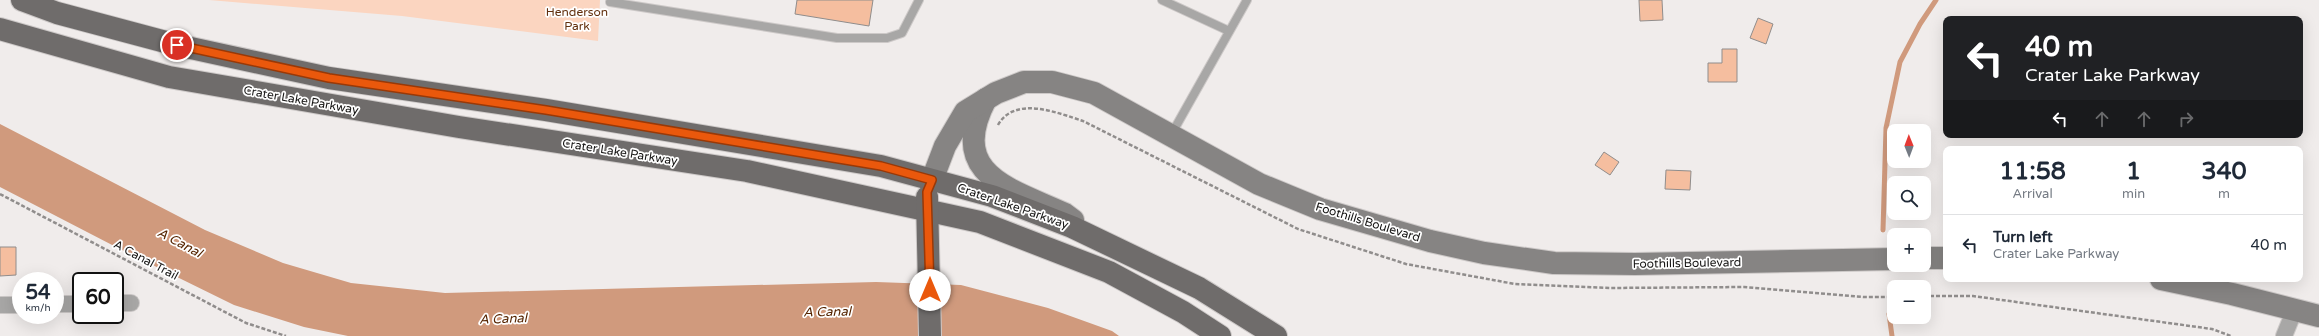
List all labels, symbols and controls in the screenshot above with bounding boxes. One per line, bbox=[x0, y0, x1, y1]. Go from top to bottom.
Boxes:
park label: Henderson Park bbox=[546, 5, 608, 33]
pin bbox=[160, 28, 194, 62]
text: 40 m bbox=[2025, 30, 2093, 64]
icon: left bbox=[1959, 32, 2011, 84]
icon: arrive bbox=[166, 34, 188, 56]
text: Crater Lake Parkway bbox=[2025, 64, 2200, 86]
street label: Crater Lake Parkway bbox=[242, 83, 360, 117]
icon: left bbox=[2049, 108, 2071, 130]
icon: ahead bbox=[2091, 108, 2113, 130]
icon: ahead bbox=[2133, 108, 2155, 130]
icon: right bbox=[2175, 108, 2197, 130]
north arrow bbox=[1887, 124, 1931, 168]
map controls bbox=[1887, 124, 1931, 324]
street label: Crater Lake Parkway bbox=[561, 136, 679, 168]
text: 11:58 bbox=[1999, 157, 2066, 186]
text: 1 bbox=[2126, 157, 2141, 186]
text: 340 bbox=[2201, 157, 2247, 186]
button: search bbox=[1887, 176, 1931, 220]
street label: Crater Lake Parkway bbox=[956, 180, 1071, 232]
text: Arrival bbox=[2012, 186, 2053, 202]
text: min bbox=[2122, 186, 2145, 202]
text: m bbox=[2218, 186, 2230, 202]
street label: Foothills Boulevard bbox=[1314, 199, 1422, 245]
water label: A Canal bbox=[155, 225, 206, 262]
button: + bbox=[1887, 228, 1931, 272]
text: Turn left bbox=[1993, 228, 2053, 246]
icon: left bbox=[1959, 234, 1981, 256]
text: 40 m bbox=[2250, 236, 2287, 254]
street label: A Canal Trail bbox=[111, 237, 181, 283]
text: Crater Lake Parkway bbox=[1993, 246, 2119, 262]
street label: Foothills Boulevard bbox=[1633, 255, 1741, 271]
position arrow bbox=[909, 269, 951, 311]
speed limit sign: 60 bbox=[72, 272, 124, 324]
button: − bbox=[1887, 280, 1931, 324]
text: 54 bbox=[25, 281, 51, 305]
text: km/h bbox=[25, 302, 51, 314]
water label: A Canal bbox=[803, 304, 853, 320]
water label: A Canal bbox=[479, 310, 529, 328]

